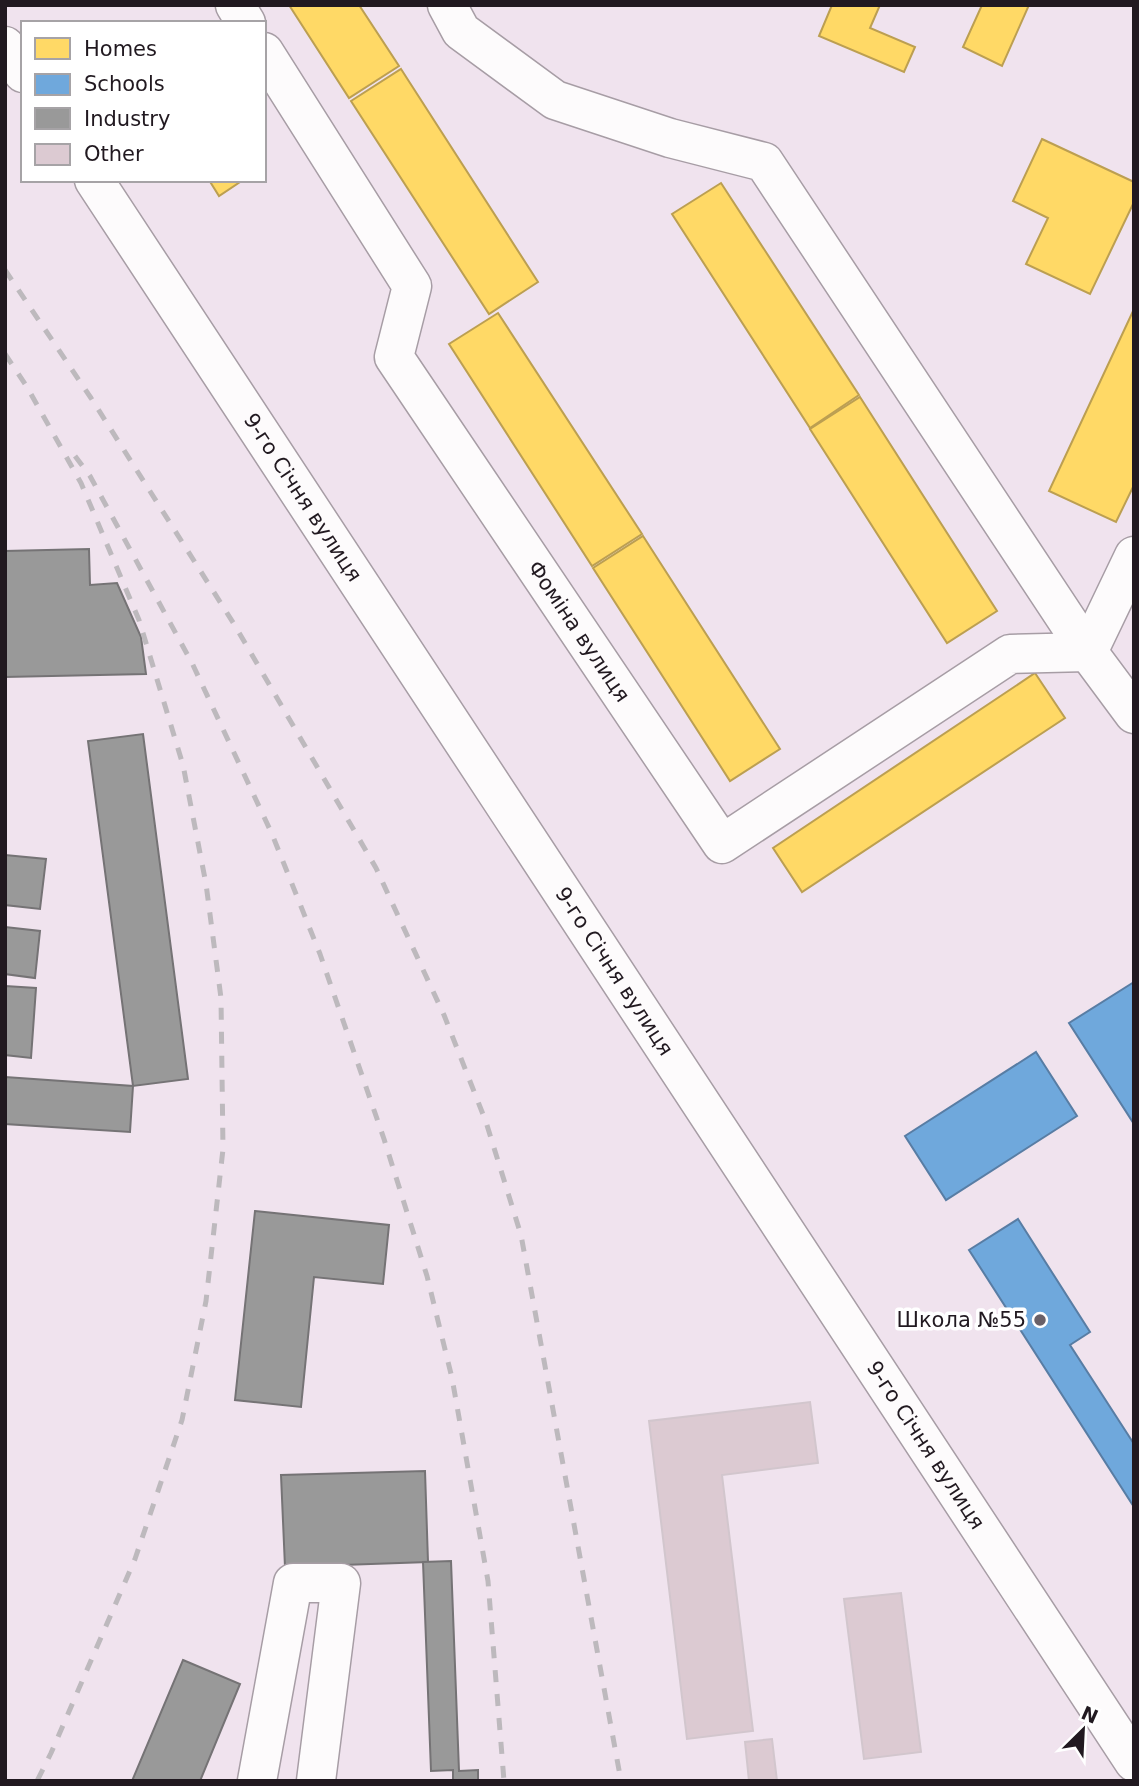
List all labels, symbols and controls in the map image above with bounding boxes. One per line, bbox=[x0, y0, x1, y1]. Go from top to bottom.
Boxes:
legend bbox=[21, 21, 266, 182]
text: Homes bbox=[84, 37, 157, 61]
text: Schools bbox=[84, 72, 165, 96]
text: Industry bbox=[84, 107, 170, 131]
text: Other bbox=[84, 142, 144, 166]
street label: 9-го Січня вулиця bbox=[239, 409, 367, 586]
street label: Фоміна вулиця bbox=[523, 556, 635, 706]
street label: 9-го Січня вулиця bbox=[550, 883, 678, 1060]
place label: Школа №55 bbox=[896, 1308, 1026, 1332]
marker: Школа №55 bbox=[1032, 1312, 1048, 1328]
street label: 9-го Січня вулиця bbox=[862, 1356, 990, 1534]
north arrow bbox=[1048, 1695, 1118, 1765]
text: N bbox=[1078, 1701, 1102, 1728]

